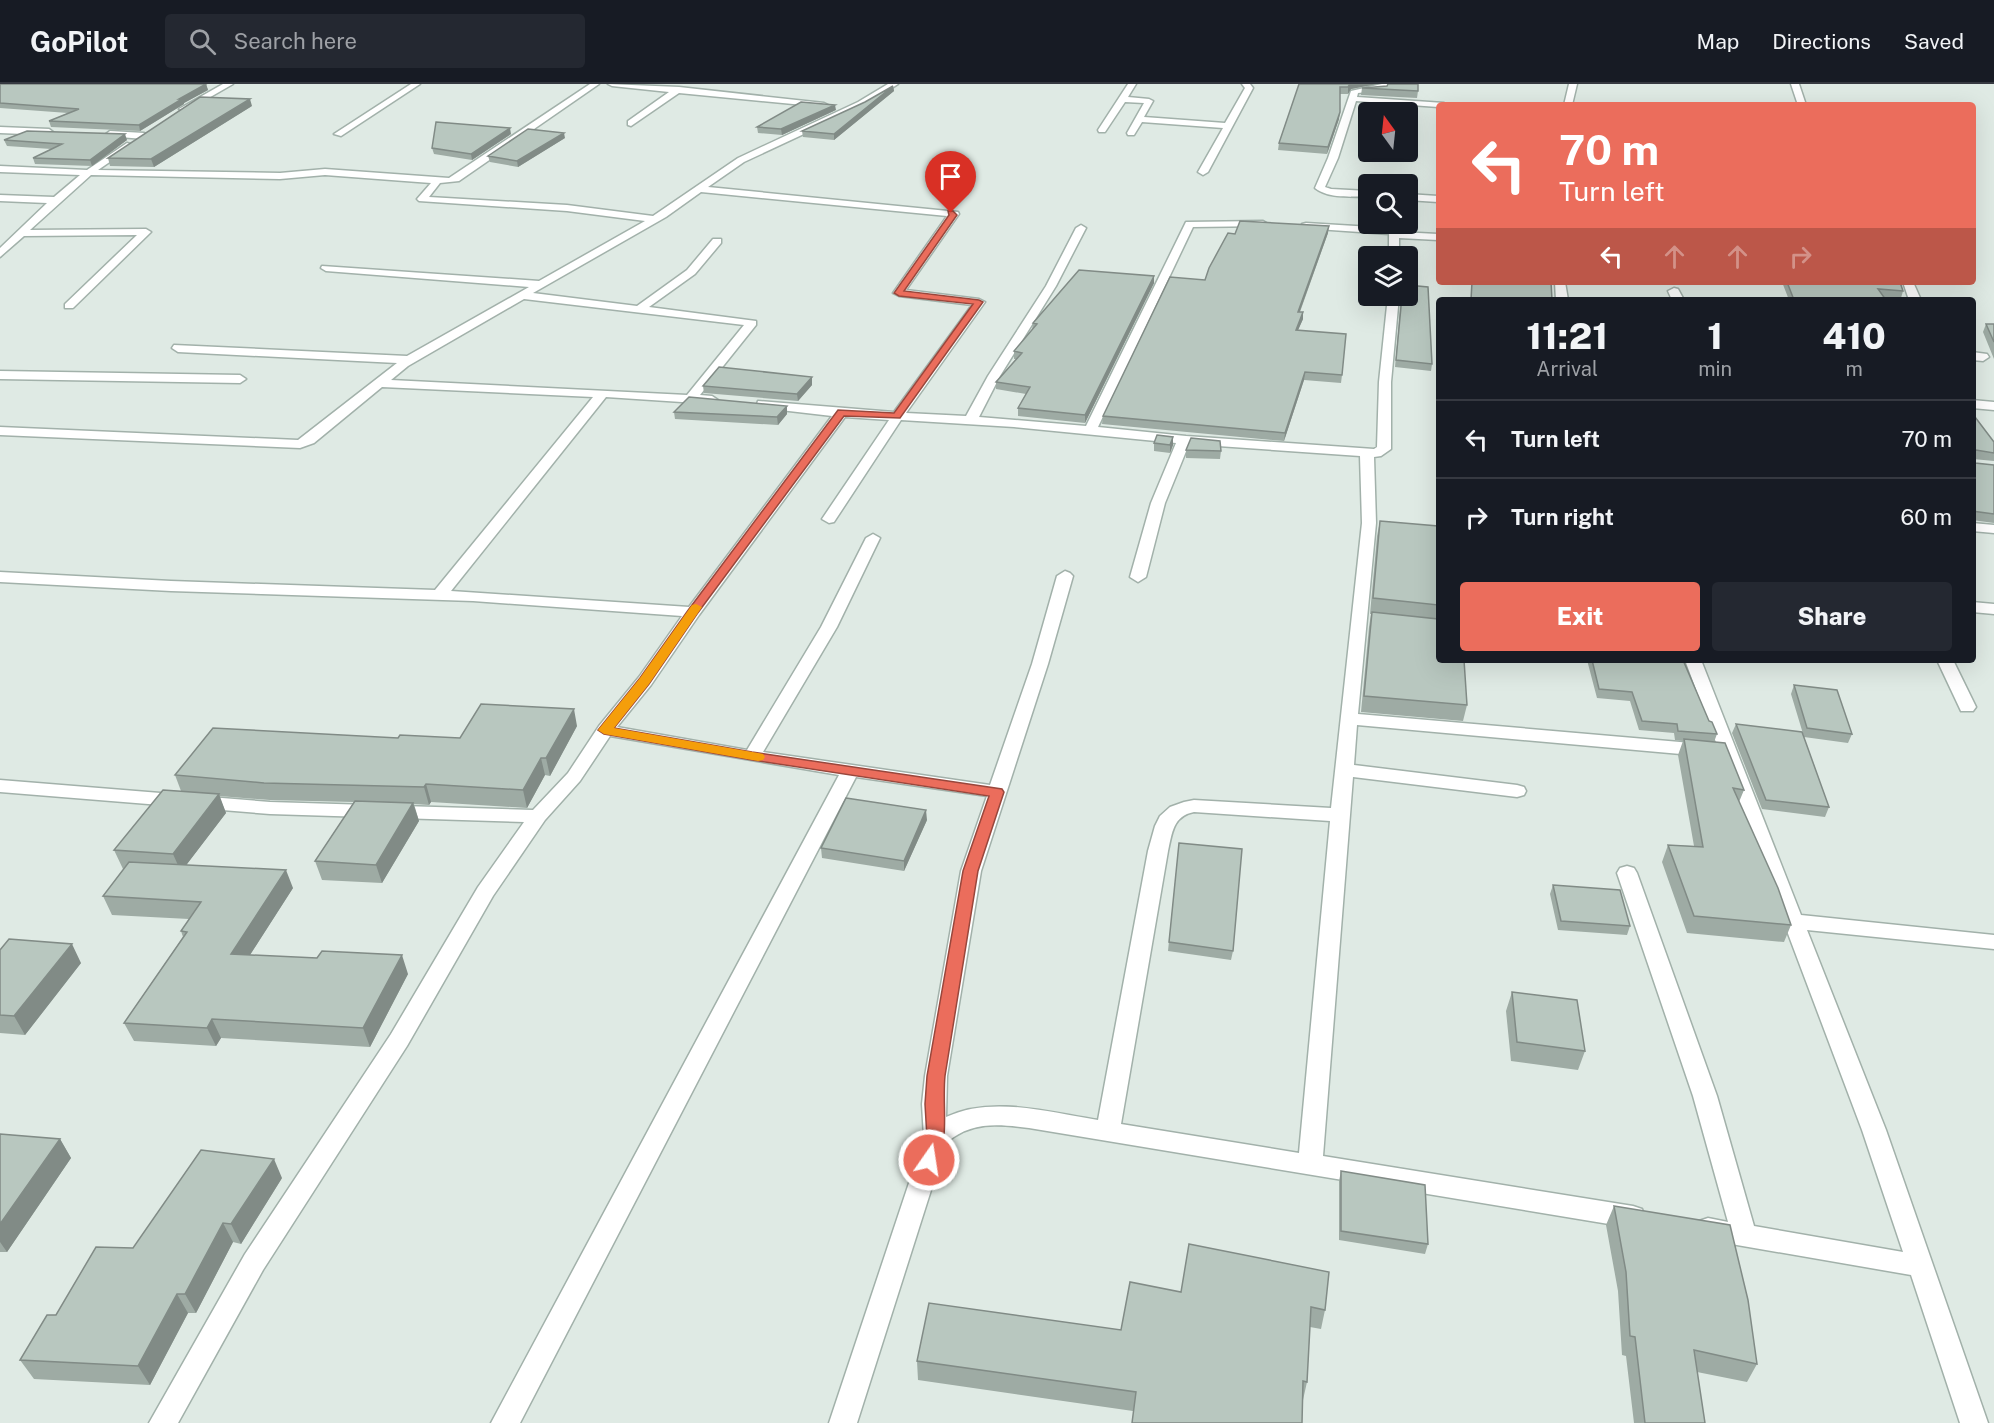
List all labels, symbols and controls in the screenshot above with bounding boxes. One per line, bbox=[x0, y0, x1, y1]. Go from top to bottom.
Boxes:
search box bbox=[165, 14, 585, 68]
text: GoPilot bbox=[30, 25, 129, 58]
icon: search bbox=[186, 25, 219, 58]
text: Search here bbox=[234, 28, 357, 54]
text: Map bbox=[1697, 29, 1739, 54]
text: Directions bbox=[1772, 29, 1871, 54]
text: Saved bbox=[1904, 29, 1964, 54]
north arrow bbox=[1358, 102, 1418, 162]
map controls bbox=[1358, 102, 1418, 306]
text: 70 m bbox=[1559, 125, 1659, 174]
icon: left bbox=[1460, 126, 1538, 204]
pin bbox=[925, 151, 976, 213]
icon: arrive bbox=[934, 160, 967, 193]
button: search bbox=[1358, 174, 1418, 234]
text: Turn left bbox=[1559, 175, 1665, 207]
icon: left bbox=[1595, 240, 1628, 273]
icon: ahead bbox=[1658, 240, 1691, 273]
icon: ahead bbox=[1721, 240, 1754, 273]
icon: right bbox=[1784, 240, 1817, 273]
button: layers bbox=[1358, 246, 1418, 306]
text: 11:21 bbox=[1526, 315, 1608, 357]
text: 1 bbox=[1707, 315, 1723, 357]
text: 410 bbox=[1822, 315, 1886, 357]
text: Arrival bbox=[1536, 357, 1598, 381]
text: min bbox=[1698, 357, 1732, 381]
text: m bbox=[1845, 357, 1863, 381]
icon: left bbox=[1460, 423, 1493, 456]
text: Turn left bbox=[1511, 426, 1600, 452]
text: 70 m bbox=[1901, 426, 1952, 452]
icon: right bbox=[1460, 501, 1493, 534]
text: Turn right bbox=[1511, 504, 1614, 530]
text: 60 m bbox=[1901, 504, 1952, 530]
button: Exit bbox=[1460, 582, 1700, 651]
button: Share bbox=[1712, 582, 1952, 651]
position arrow bbox=[897, 1128, 961, 1192]

